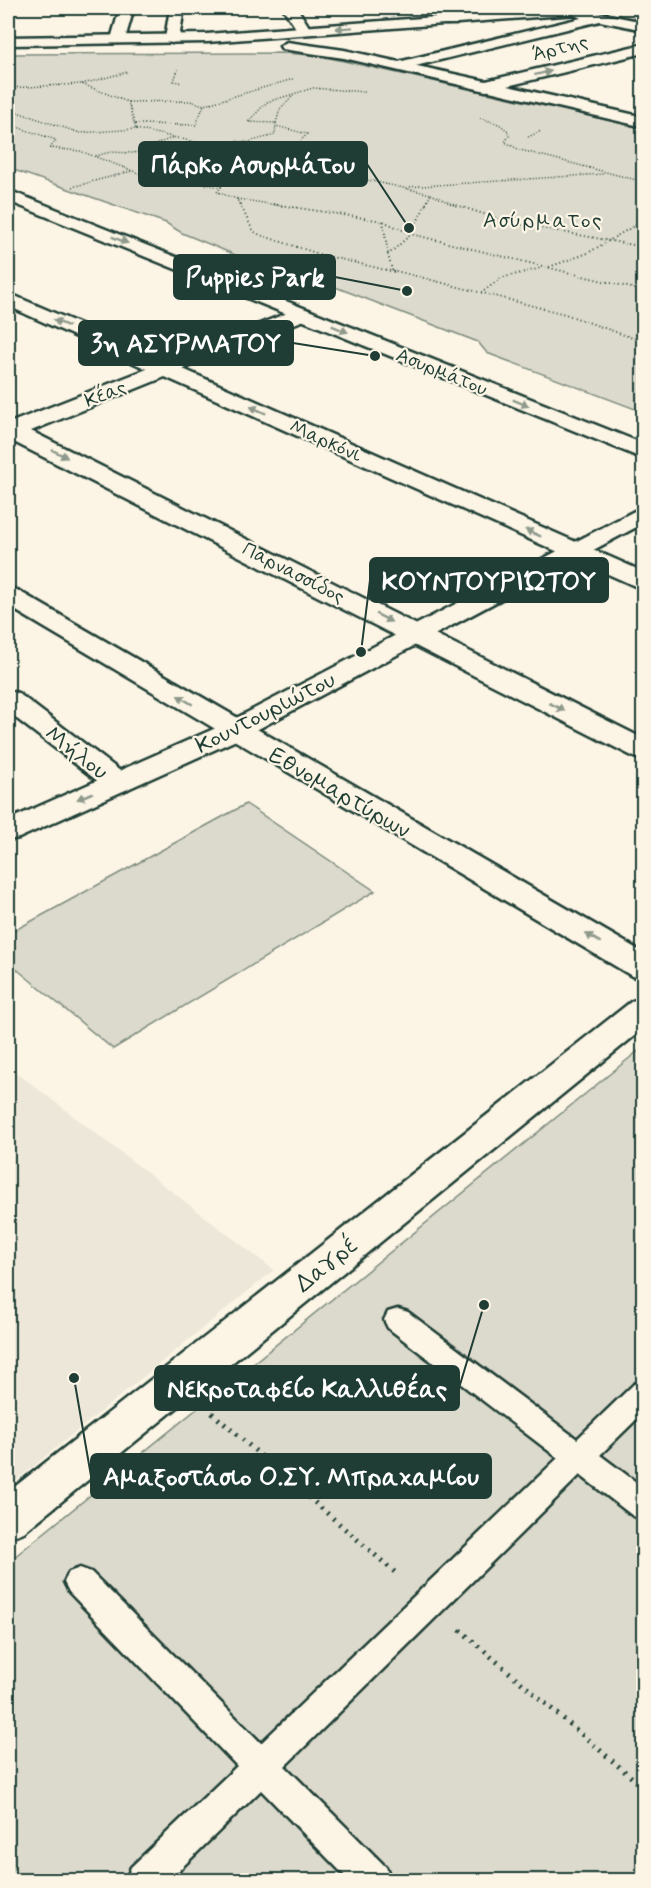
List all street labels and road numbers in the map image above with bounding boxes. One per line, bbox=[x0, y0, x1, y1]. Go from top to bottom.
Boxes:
street label: Άρτης bbox=[530, 28, 591, 68]
street label: Ασυρμάτου bbox=[392, 342, 491, 403]
street label: Κέας bbox=[81, 374, 131, 415]
street label: Μαρκόνι bbox=[285, 413, 366, 470]
street label: Παρνασσίδος bbox=[237, 536, 349, 611]
street label: Κουντουριώτου bbox=[190, 665, 341, 762]
street label: Μήλου bbox=[38, 719, 114, 787]
street label: Εθνομαρτύρων bbox=[263, 740, 416, 846]
street label: Δαγρέ bbox=[289, 1230, 365, 1300]

